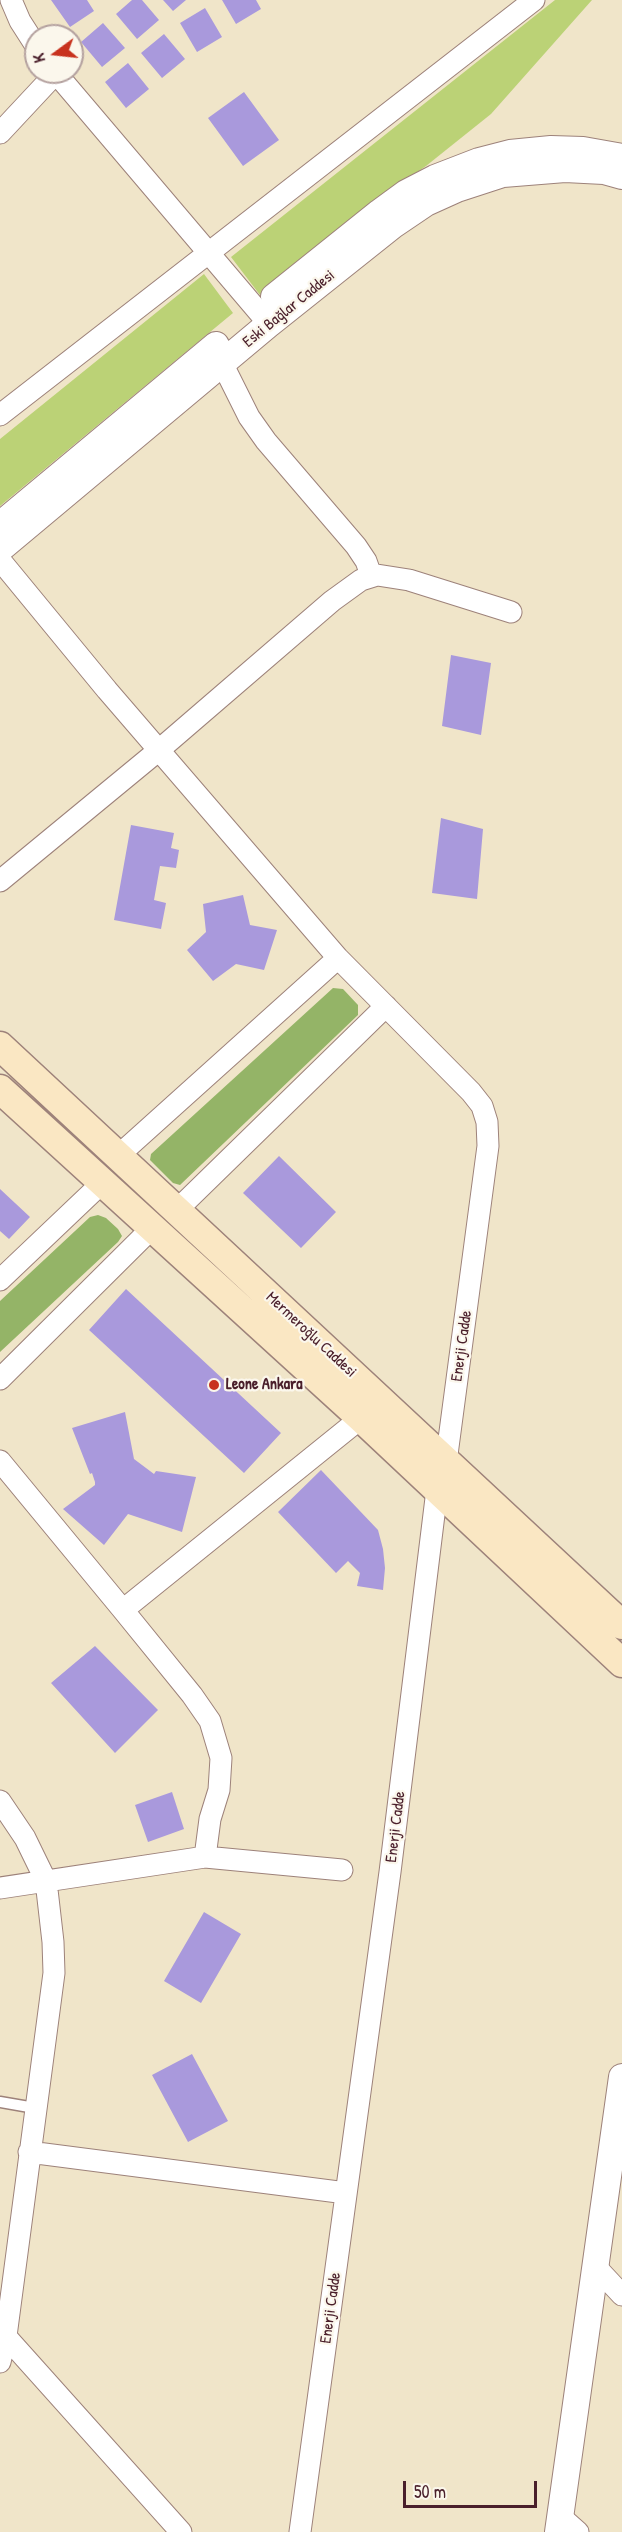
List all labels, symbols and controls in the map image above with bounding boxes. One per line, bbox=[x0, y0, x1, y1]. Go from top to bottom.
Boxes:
north arrow bbox=[24, 24, 84, 84]
text: K bbox=[27, 51, 50, 65]
street label: Eski Bağlar Caddesi bbox=[239, 266, 339, 352]
street label: Mermeroğlu Caddesi bbox=[262, 1288, 360, 1382]
street label: Enerji Cadde bbox=[448, 1309, 476, 1383]
place label: Leone Ankara bbox=[226, 1375, 302, 1395]
marker: Leone Ankara bbox=[207, 1378, 221, 1392]
street label: Enerji Cadde bbox=[382, 1790, 410, 1864]
street label: Enerji Cadde bbox=[317, 2271, 345, 2345]
scale bar bbox=[406, 2469, 540, 2507]
text: 50 m bbox=[414, 2479, 446, 2504]

